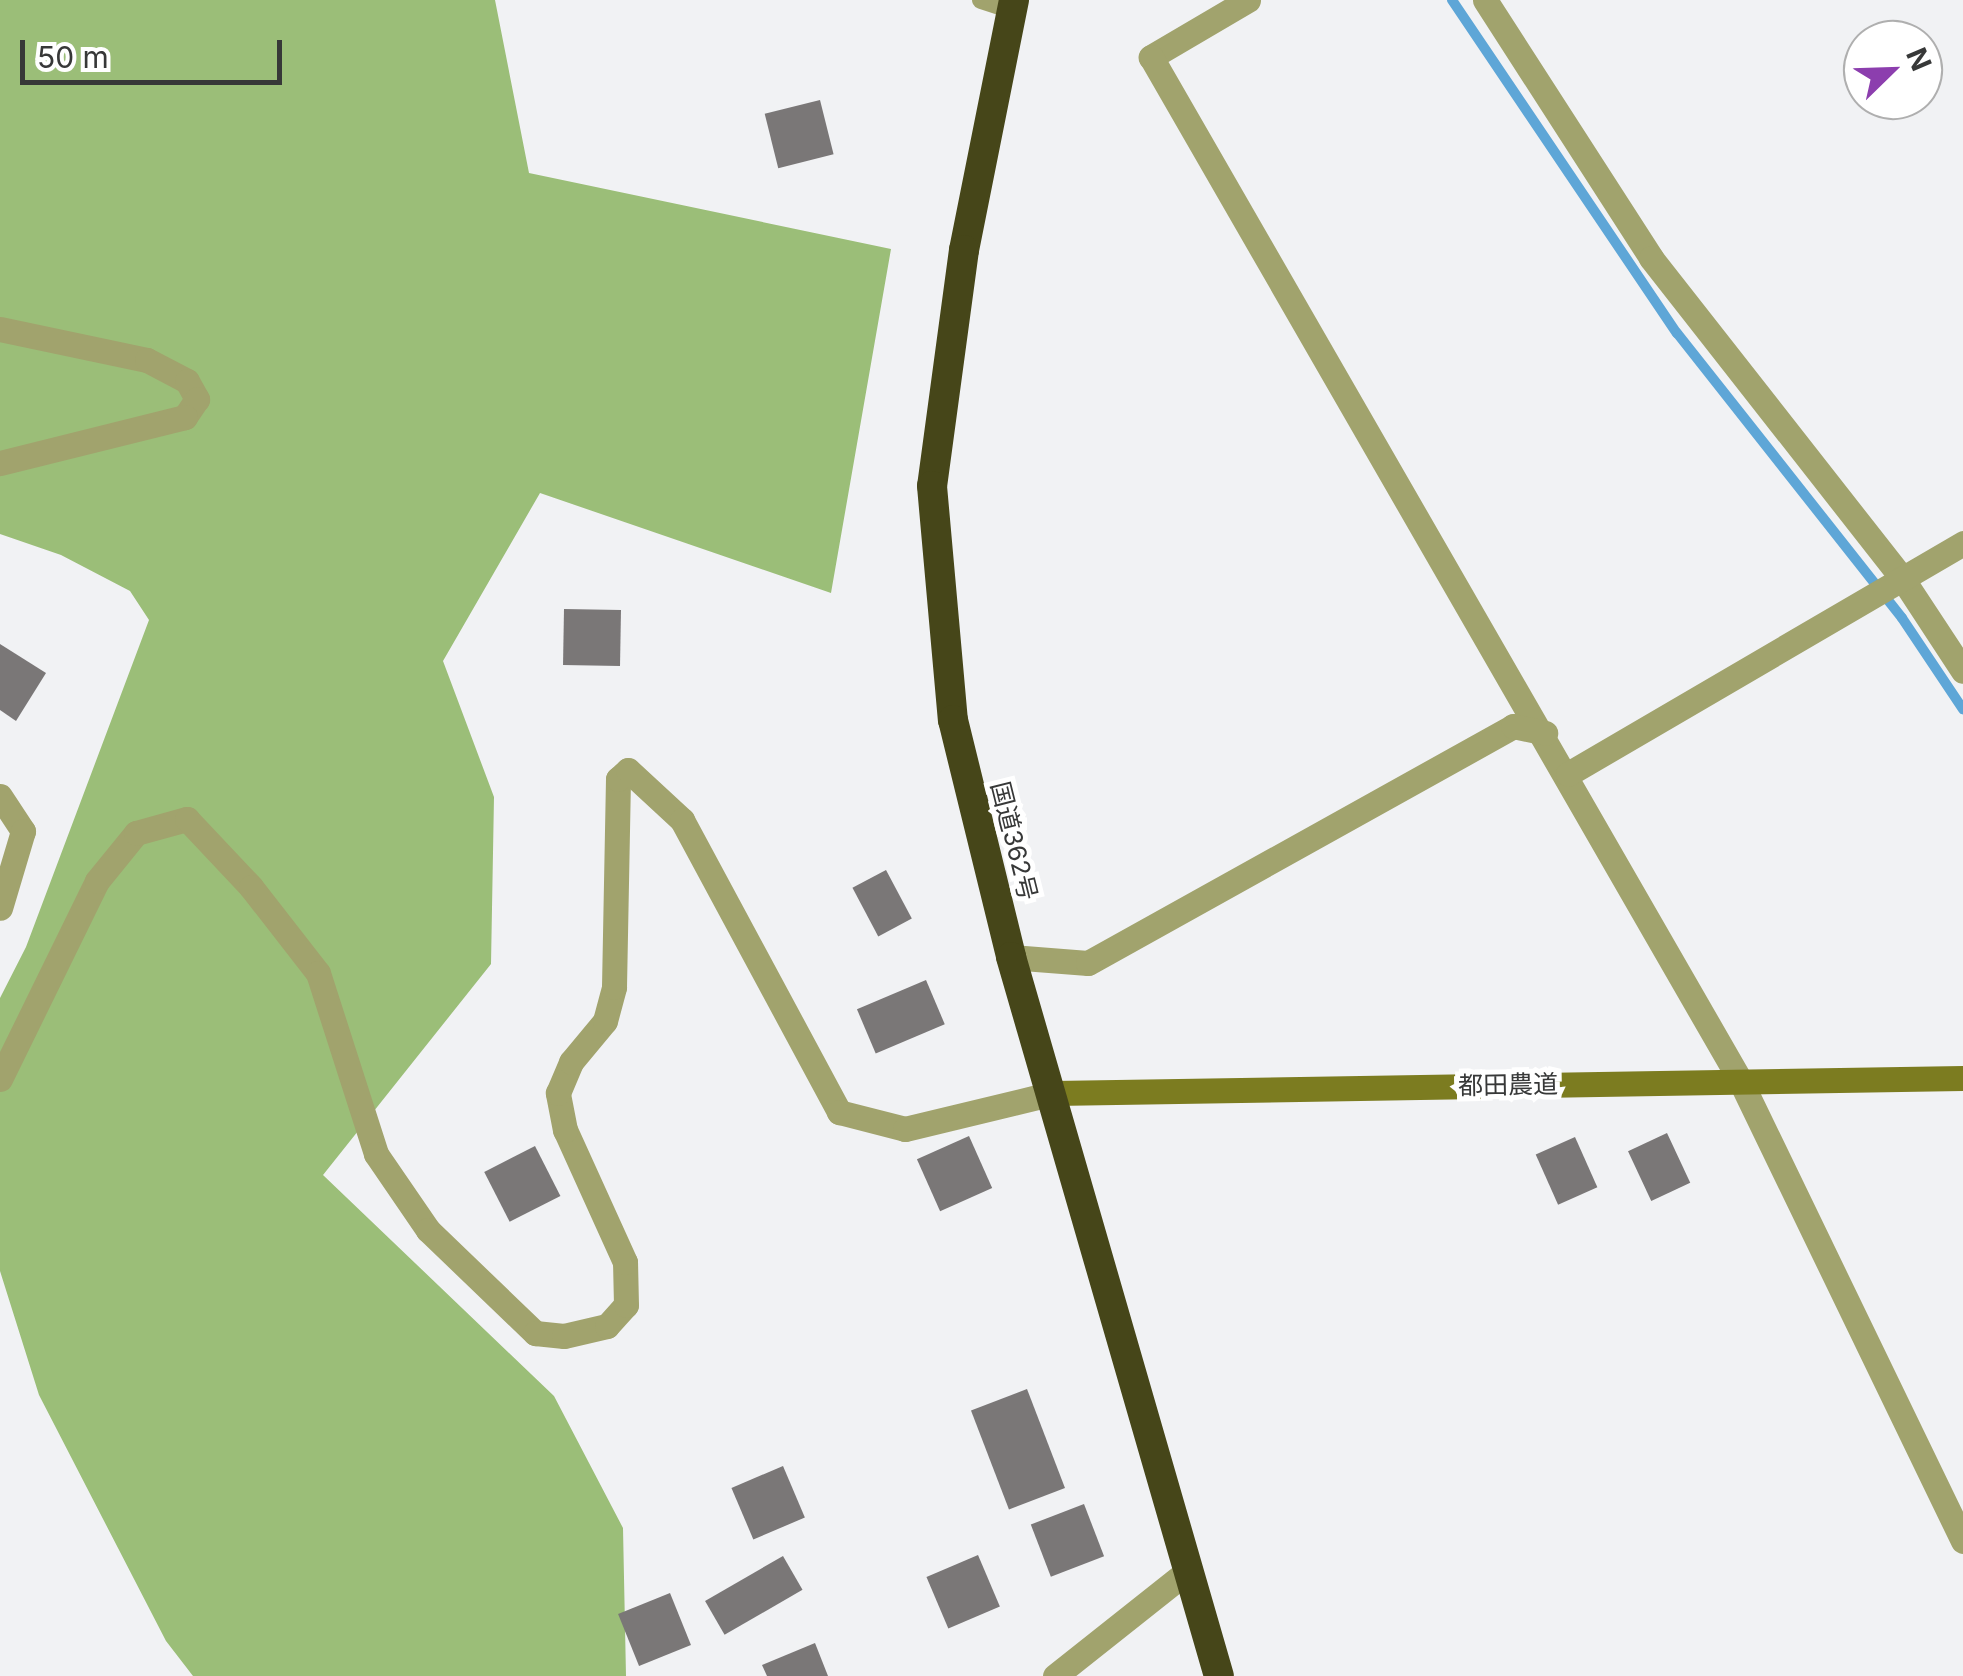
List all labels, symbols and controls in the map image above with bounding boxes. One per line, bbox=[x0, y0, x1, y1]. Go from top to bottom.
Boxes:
scale bar bbox=[25, 20, 288, 82]
north arrow bbox=[1843, 20, 1943, 120]
text: 50 m bbox=[37, 39, 109, 75]
text: N bbox=[1899, 43, 1939, 76]
street label: 国道362号 bbox=[985, 779, 1043, 903]
street label: 都田農道 bbox=[1458, 1069, 1558, 1101]

